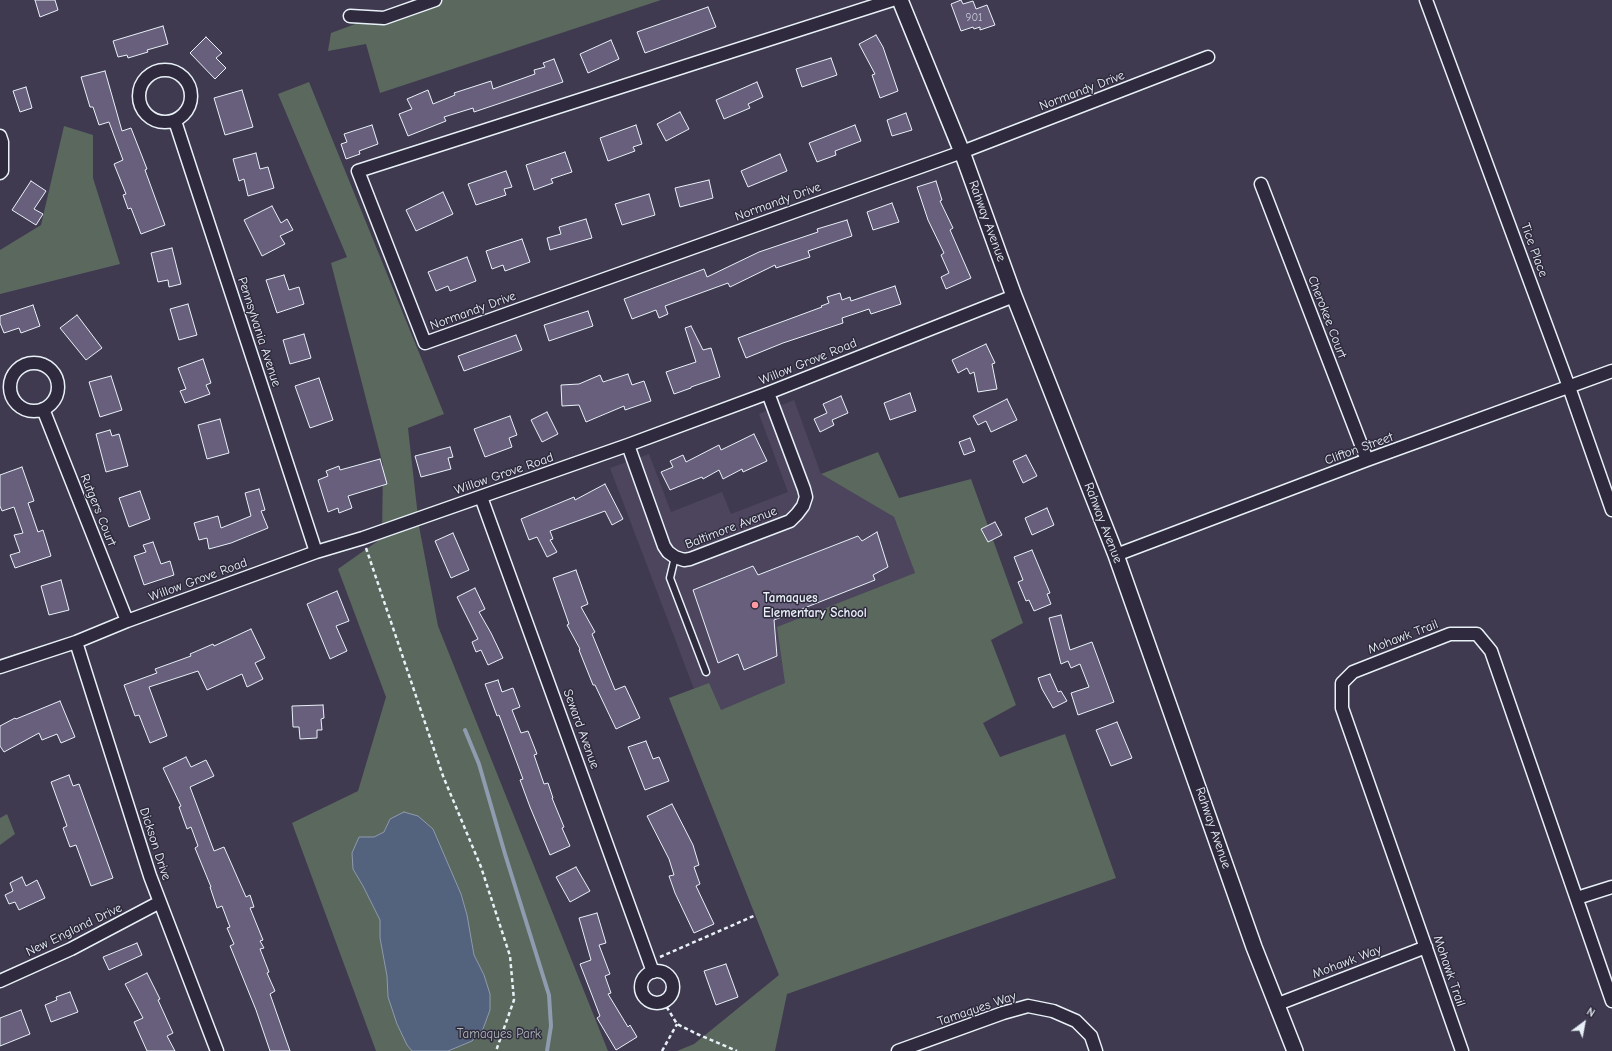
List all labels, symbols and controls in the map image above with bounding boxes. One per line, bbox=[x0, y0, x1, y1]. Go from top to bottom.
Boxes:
house number: 901 bbox=[966, 11, 982, 25]
street label: Normandy Drive bbox=[1037, 68, 1127, 114]
street label: Rahway Avenue bbox=[965, 178, 1009, 264]
street label: Normandy Drive bbox=[733, 179, 823, 225]
street label: Tice Place bbox=[1517, 221, 1551, 279]
street label: Cherokee Court bbox=[1304, 274, 1350, 360]
street label: Pennsylvania Avenue bbox=[234, 275, 284, 389]
street label: Normandy Drive bbox=[428, 288, 518, 334]
street label: Willow Grove Road bbox=[757, 335, 859, 389]
street label: Clifton Street bbox=[1323, 429, 1395, 469]
street label: Willow Grove Road bbox=[452, 450, 556, 498]
street label: Rutgers Court bbox=[76, 472, 120, 548]
street label: Rahway Avenue bbox=[1080, 480, 1126, 566]
street label: Baltimore Avenue bbox=[683, 503, 779, 553]
street label: Willow Grove Road bbox=[147, 555, 249, 605]
place label: Tamaques Elementary School bbox=[763, 590, 867, 621]
marker: Tamaques Elementary School bbox=[750, 600, 760, 610]
street label: Mohawk Trail bbox=[1366, 616, 1440, 658]
street label: Seward Avenue bbox=[559, 687, 603, 771]
street label: Rahway Avenue bbox=[1192, 785, 1234, 871]
street label: Dickson Drive bbox=[136, 806, 174, 882]
street label: New England Drive bbox=[23, 900, 125, 960]
street label: Mohawk Trail bbox=[1430, 933, 1468, 1009]
street label: Mohawk Way bbox=[1310, 942, 1384, 982]
street label: Tamaques Way bbox=[936, 988, 1018, 1030]
north arrow bbox=[1564, 1003, 1604, 1043]
text: N bbox=[1584, 1005, 1597, 1020]
park label: Tamaques Park bbox=[457, 1026, 541, 1042]

